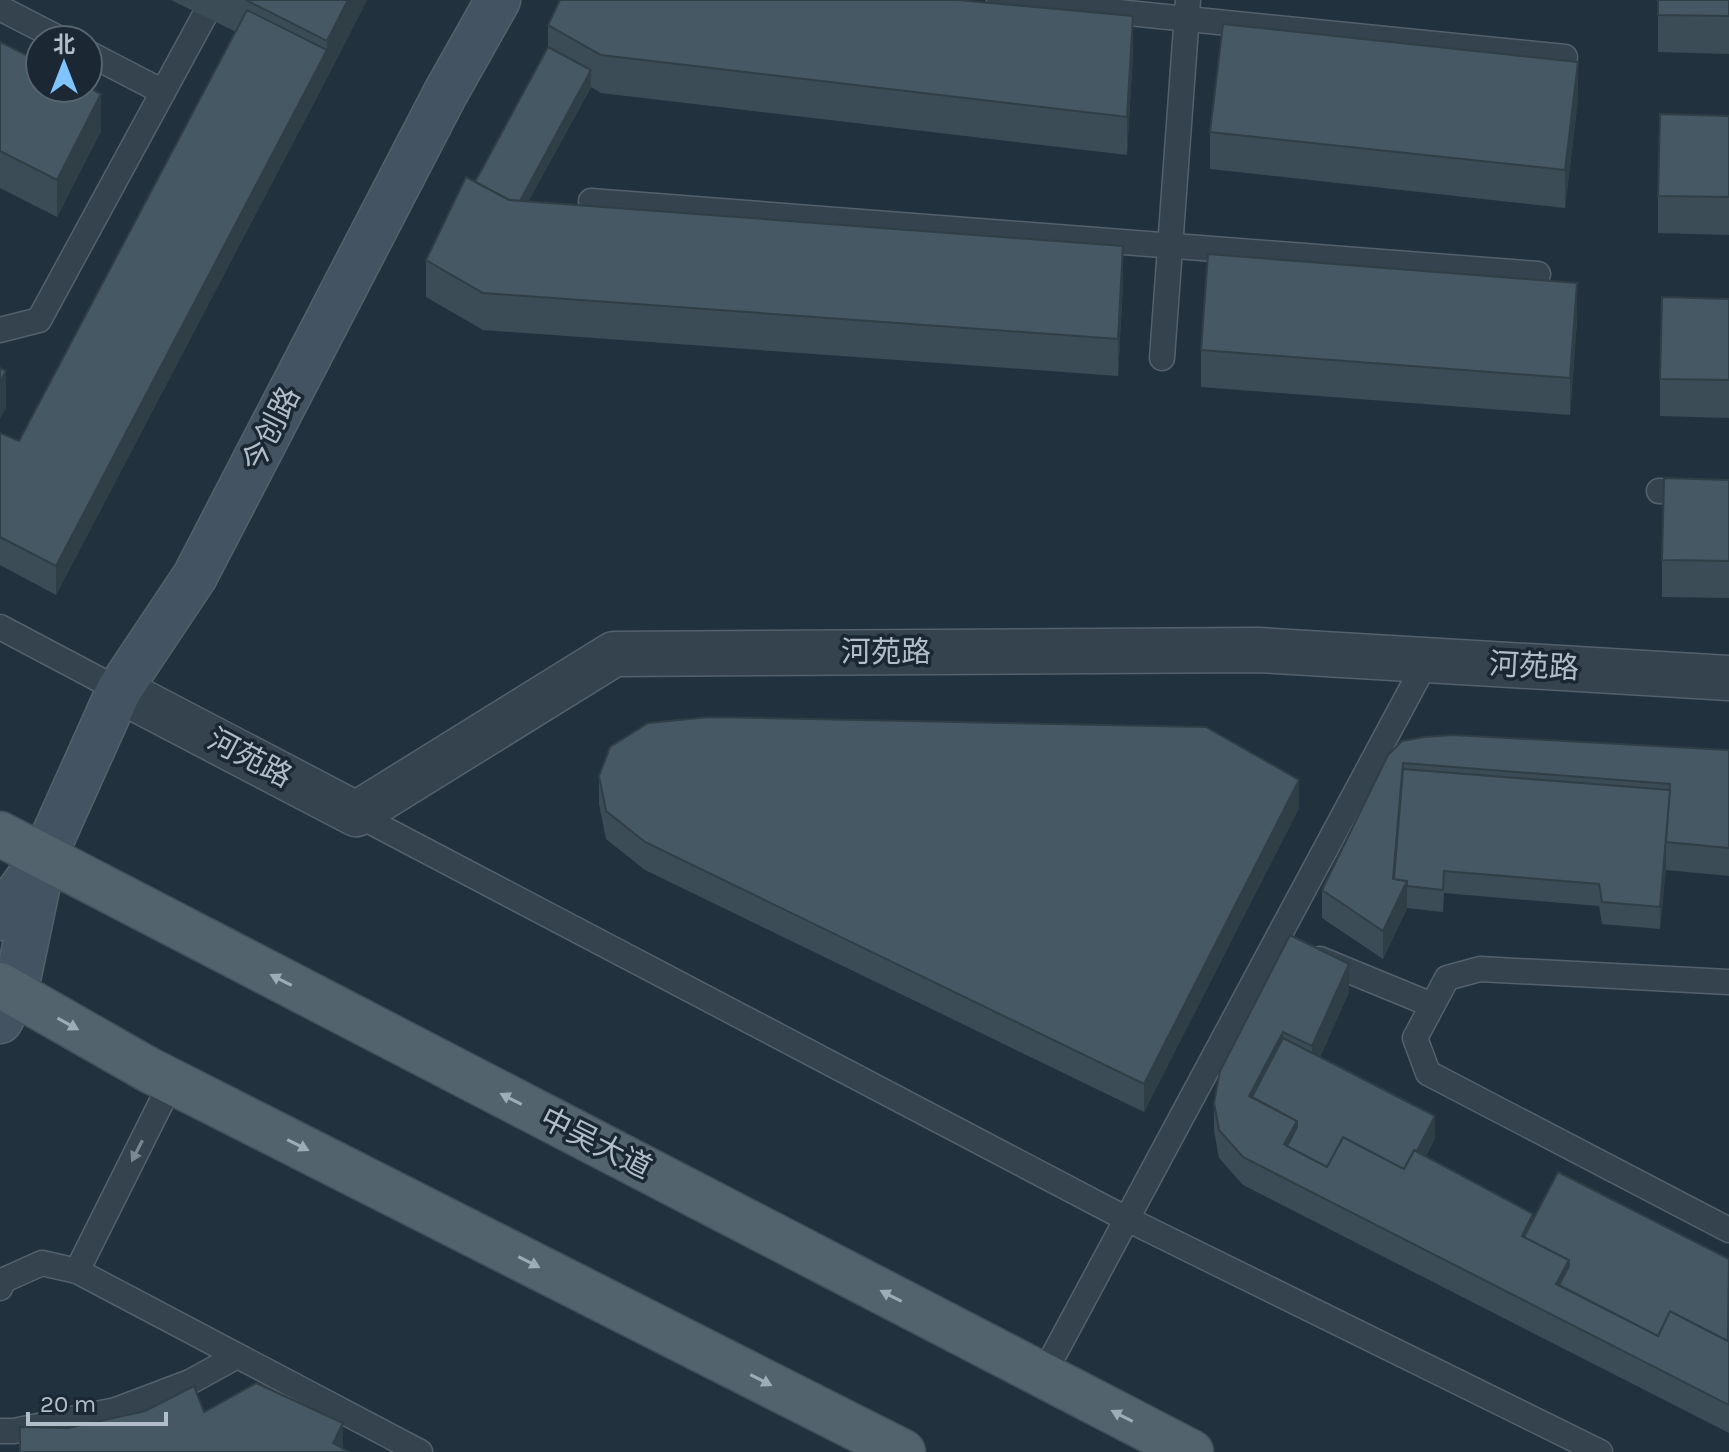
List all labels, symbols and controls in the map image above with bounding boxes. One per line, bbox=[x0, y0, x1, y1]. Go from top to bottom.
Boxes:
north arrow bbox=[24, 24, 104, 104]
text: 北 bbox=[53, 32, 75, 58]
street label: 今创路 bbox=[235, 381, 307, 477]
street label: 河苑路 bbox=[841, 634, 931, 670]
street label: 河苑路 bbox=[1488, 646, 1580, 686]
street label: 河苑路 bbox=[202, 721, 298, 795]
one-way arrow bbox=[269, 973, 292, 986]
one-way arrow bbox=[56, 1017, 79, 1030]
one-way arrow bbox=[500, 1093, 523, 1106]
street label: 中吴大道 bbox=[534, 1100, 658, 1186]
one-way arrow bbox=[286, 1138, 309, 1151]
one-way arrow bbox=[130, 1139, 144, 1162]
one-way arrow bbox=[518, 1256, 541, 1269]
one-way arrow bbox=[880, 1290, 903, 1303]
one-way arrow bbox=[750, 1373, 773, 1387]
scale bar bbox=[28, 1376, 166, 1426]
text: 20 m bbox=[40, 1390, 96, 1418]
one-way arrow bbox=[1111, 1410, 1133, 1424]

